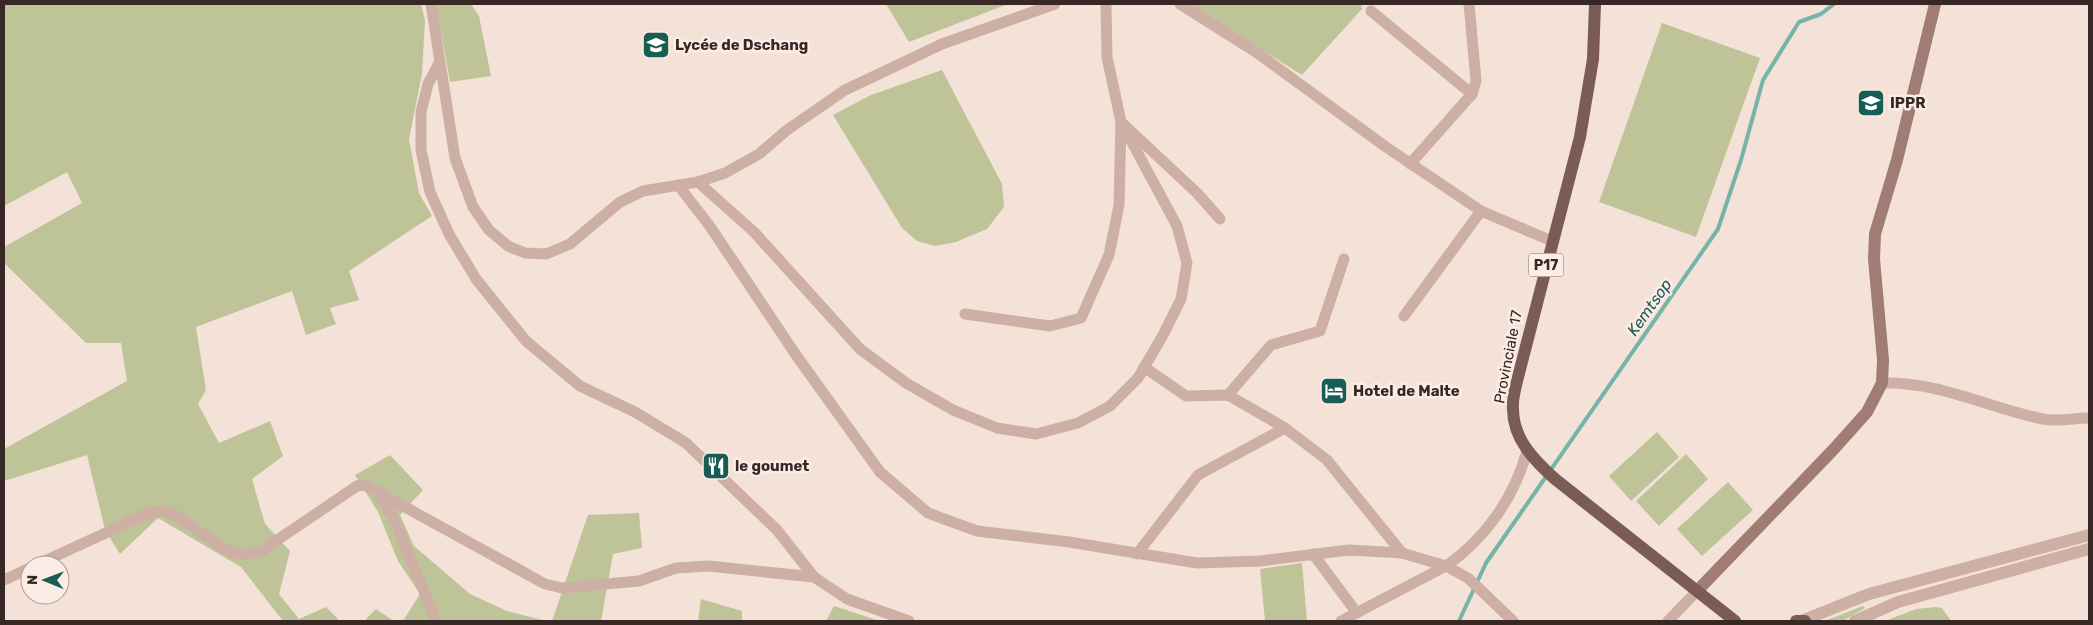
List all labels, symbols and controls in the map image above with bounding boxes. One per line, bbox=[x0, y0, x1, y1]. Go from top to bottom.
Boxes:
school or university icon: Lycée de Dschang bbox=[641, 30, 671, 60]
place label: Lycée de Dschang bbox=[675, 36, 808, 54]
school or university icon: IPPR bbox=[1856, 88, 1886, 118]
place label: IPPR bbox=[1890, 94, 1926, 112]
road number: P17 bbox=[1528, 254, 1564, 276]
water label: Kemtsop bbox=[1623, 275, 1676, 339]
street label: Provinciale 17 bbox=[1490, 309, 1526, 405]
hotel icon: Hotel de Malte bbox=[1319, 376, 1349, 406]
place label: Hotel de Malte bbox=[1353, 382, 1460, 400]
restaurant icon: le goumet bbox=[701, 451, 731, 481]
place label: le goumet bbox=[735, 457, 809, 475]
north arrow bbox=[20, 555, 70, 605]
text: N bbox=[24, 575, 41, 585]

